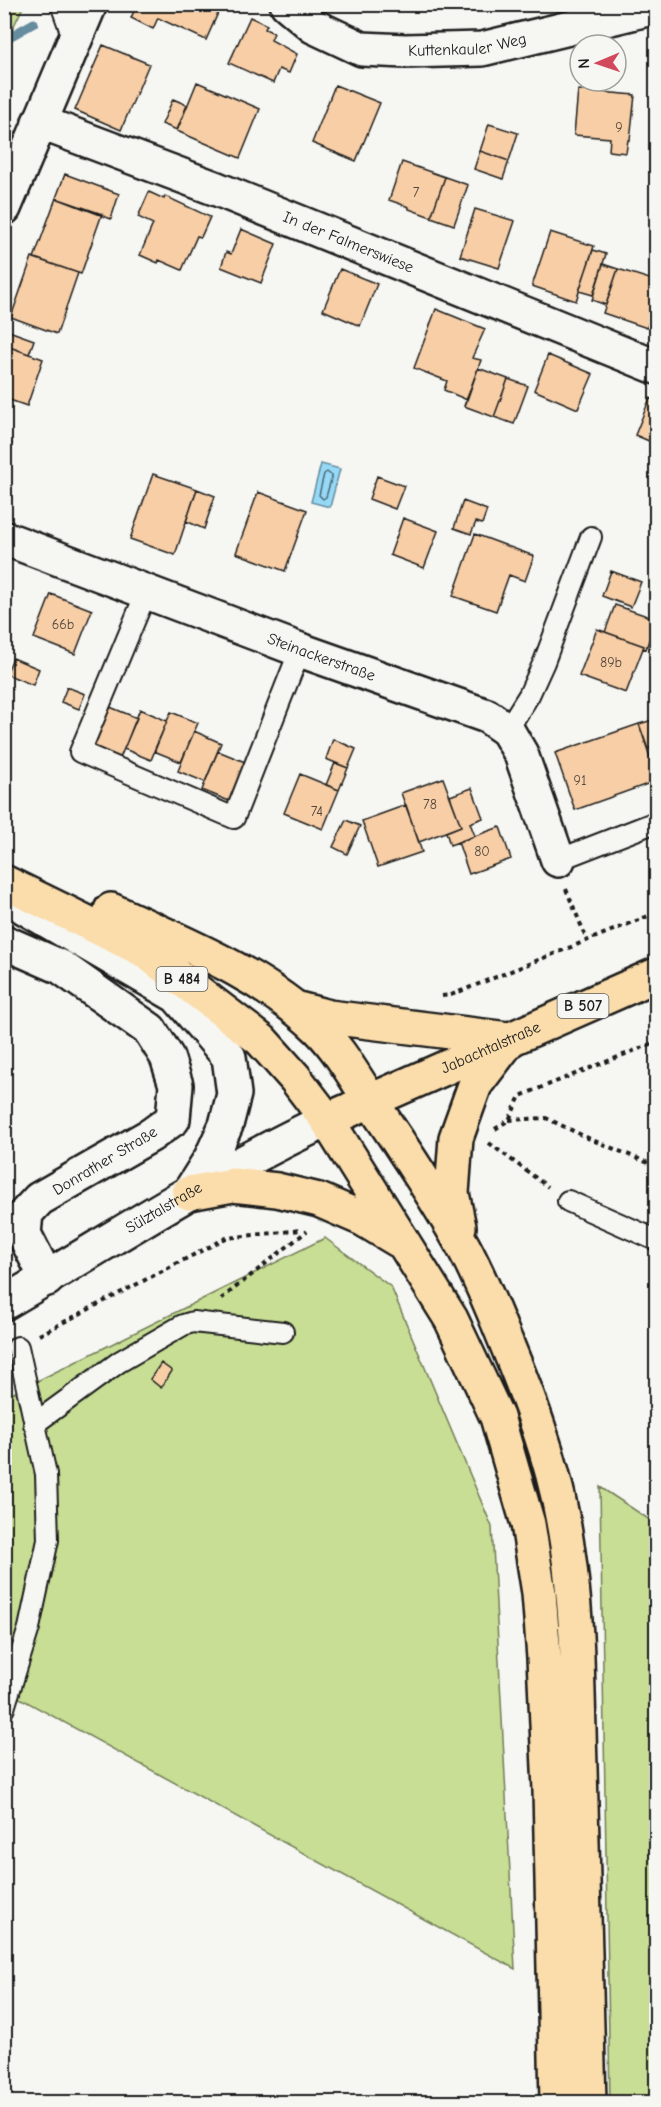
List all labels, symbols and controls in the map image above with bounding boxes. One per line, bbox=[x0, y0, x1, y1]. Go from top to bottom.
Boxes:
street label: Kuttenkauler Weg bbox=[408, 30, 528, 60]
north arrow bbox=[568, 33, 628, 93]
text: N bbox=[575, 58, 593, 69]
house number: 9 bbox=[615, 119, 623, 136]
house number: 7 bbox=[413, 184, 420, 201]
street label: In der Falmerswiese bbox=[281, 208, 416, 277]
house number: 66b bbox=[52, 616, 74, 633]
street label: Steinackerstraße bbox=[265, 630, 378, 685]
house number: 89b bbox=[600, 654, 622, 671]
house number: 91 bbox=[574, 772, 586, 789]
house number: 78 bbox=[423, 796, 437, 813]
house number: 74 bbox=[311, 803, 323, 820]
house number: 80 bbox=[474, 843, 490, 860]
road number: B 484 bbox=[156, 967, 207, 991]
road number: B 507 bbox=[558, 994, 608, 1018]
street label: Jabachtalstraße bbox=[438, 1018, 543, 1078]
street label: Donrather Straße bbox=[49, 1123, 161, 1199]
street label: Sülztalstraße bbox=[122, 1178, 205, 1237]

